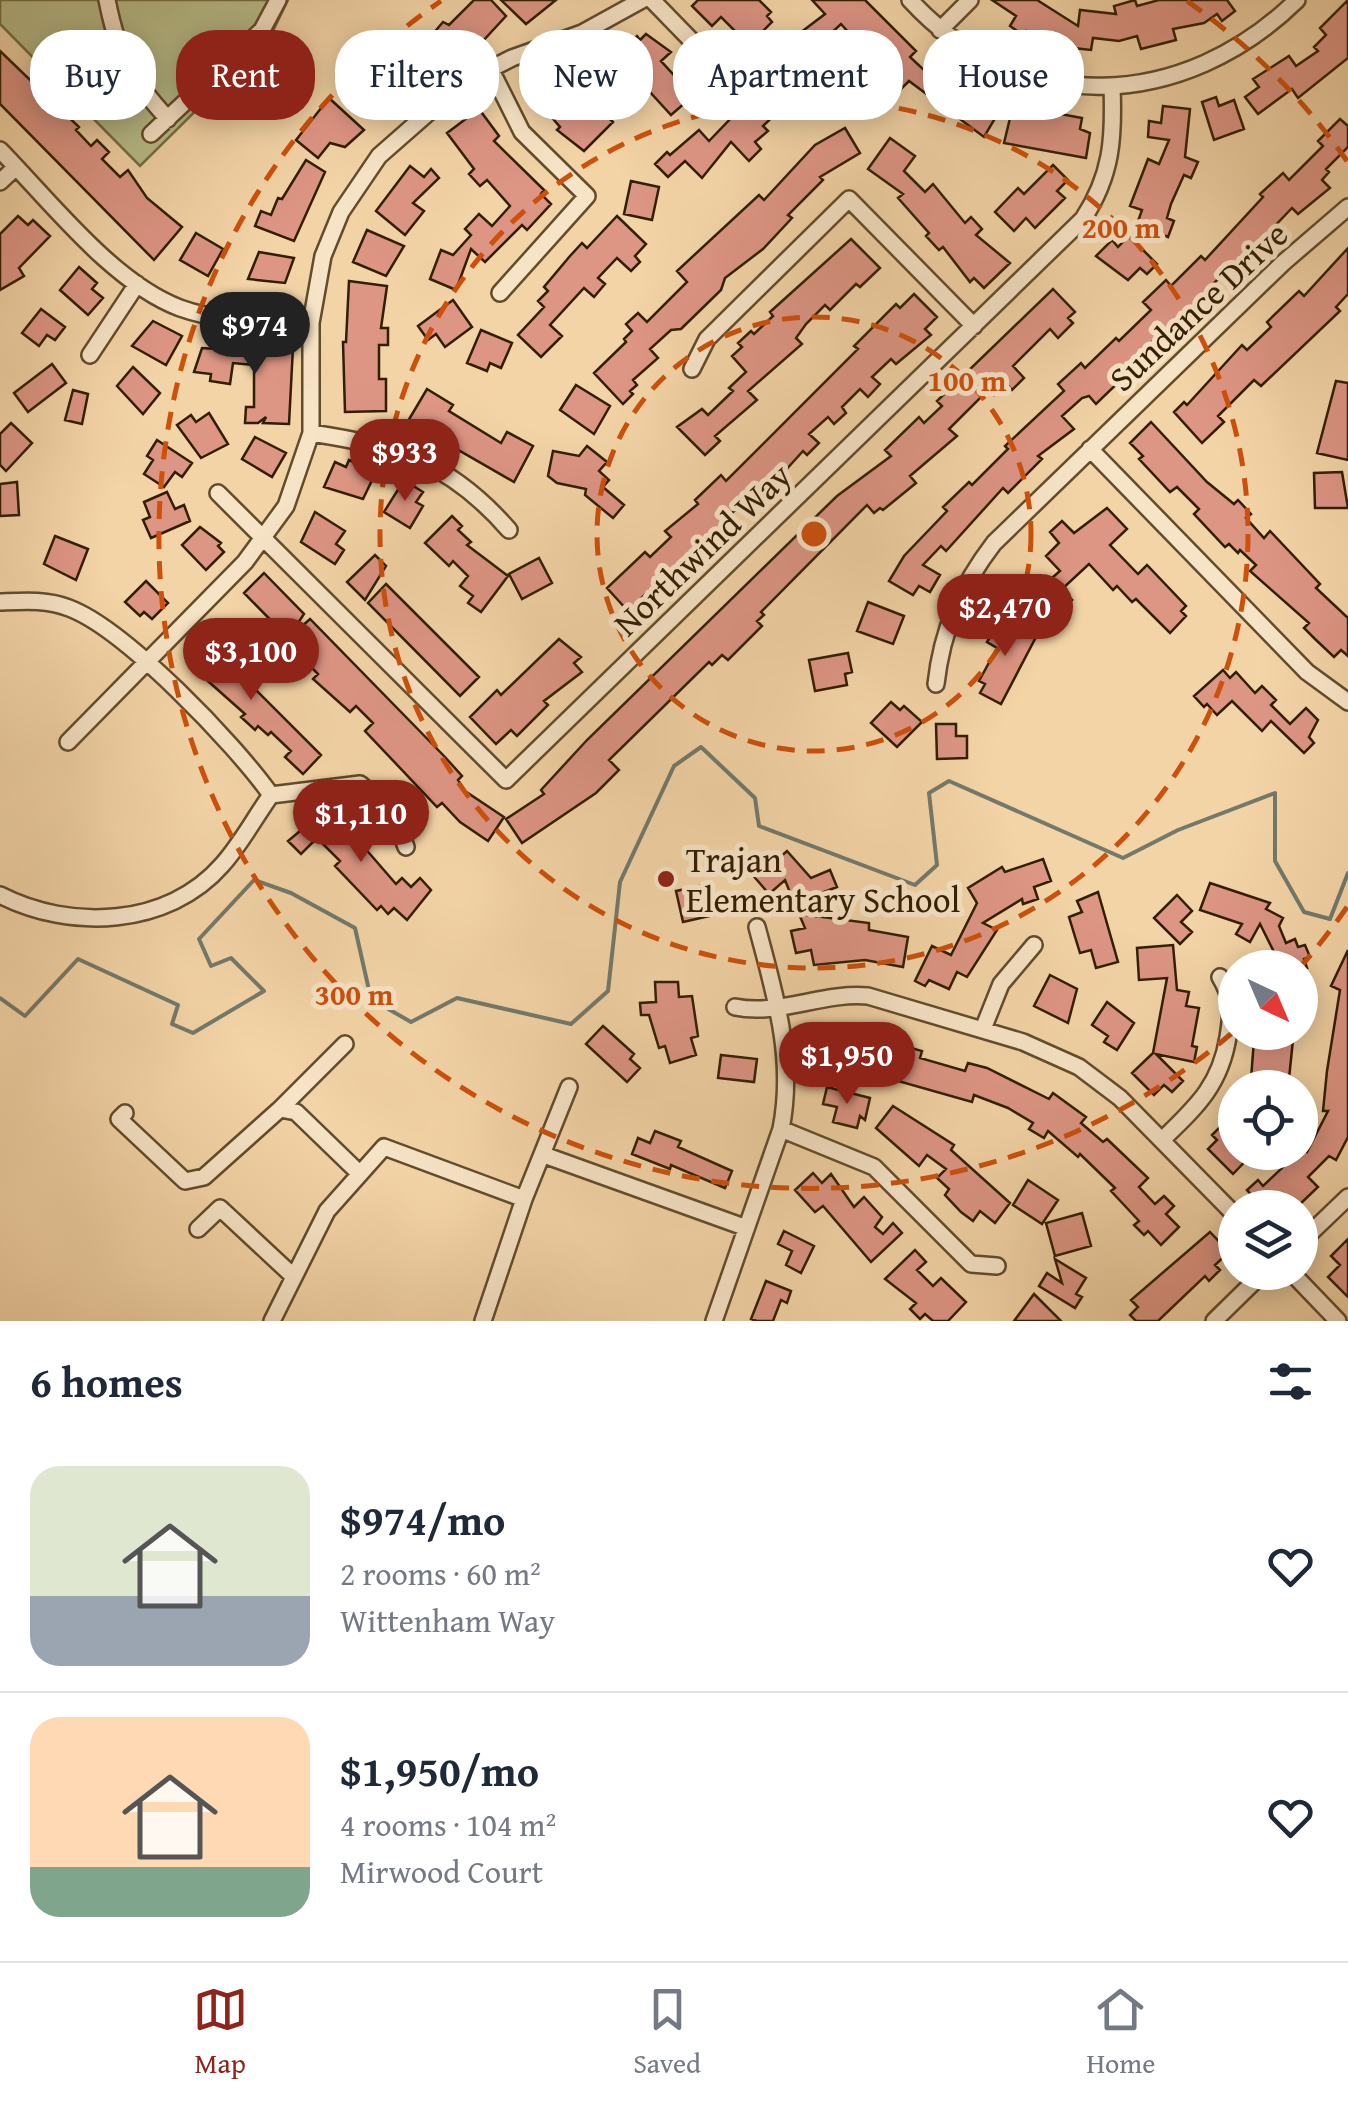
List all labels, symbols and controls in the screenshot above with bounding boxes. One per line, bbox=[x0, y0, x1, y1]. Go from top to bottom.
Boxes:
chip: Buy bbox=[30, 30, 156, 120]
chip: Rent bbox=[176, 30, 315, 120]
chip: Filters bbox=[335, 30, 499, 120]
chip: New bbox=[519, 30, 653, 120]
chip: Apartment bbox=[673, 30, 903, 120]
chip: House bbox=[923, 30, 1084, 120]
text: 200 m bbox=[1082, 205, 1161, 249]
street label: Sundance Drive bbox=[1097, 209, 1299, 403]
pin: $974 bbox=[196, 292, 314, 377]
text: $974 bbox=[222, 301, 288, 348]
text: 100 m bbox=[928, 358, 1007, 402]
pin: $933 bbox=[346, 419, 464, 504]
text: $933 bbox=[372, 428, 438, 475]
street label: Northwind Way bbox=[601, 450, 803, 647]
centre of rings bbox=[796, 516, 832, 552]
pin: $2,470 bbox=[924, 574, 1086, 659]
text: $2,470 bbox=[959, 583, 1051, 630]
pin: $3,100 bbox=[170, 618, 332, 703]
text: $3,100 bbox=[205, 627, 297, 674]
pin: $1,110 bbox=[280, 780, 442, 865]
text: $1,110 bbox=[315, 789, 407, 836]
place label: Trajan Elementary School bbox=[686, 834, 961, 925]
marker: Trajan Elementary School bbox=[655, 868, 677, 890]
north arrow bbox=[1218, 950, 1318, 1050]
map controls bbox=[1218, 950, 1318, 1290]
text: 300 m bbox=[315, 972, 394, 1016]
pin: $1,950 bbox=[766, 1022, 928, 1107]
text: $1,950 bbox=[801, 1031, 893, 1078]
button: locate bbox=[1218, 1070, 1318, 1170]
button: layers bbox=[1218, 1190, 1318, 1290]
text: 6 homes bbox=[30, 1351, 183, 1412]
icon: filters bbox=[1263, 1354, 1318, 1409]
text: $974/mo bbox=[340, 1489, 505, 1550]
icon: home bbox=[110, 1506, 230, 1626]
icon: heart bbox=[1263, 1539, 1318, 1594]
text: 2 rooms · 60 m² bbox=[340, 1550, 541, 1597]
text: Wittenham Way bbox=[340, 1597, 555, 1644]
text: $1,950/mo bbox=[340, 1740, 539, 1801]
icon: home bbox=[110, 1757, 230, 1877]
icon: heart bbox=[1263, 1790, 1318, 1845]
text: 4 rooms · 104 m² bbox=[340, 1801, 556, 1848]
text: Mirwood Court bbox=[340, 1848, 543, 1895]
tab: Map bbox=[193, 1982, 248, 2083]
tab: Saved bbox=[633, 1982, 701, 2083]
tab: Home bbox=[1086, 1982, 1155, 2083]

